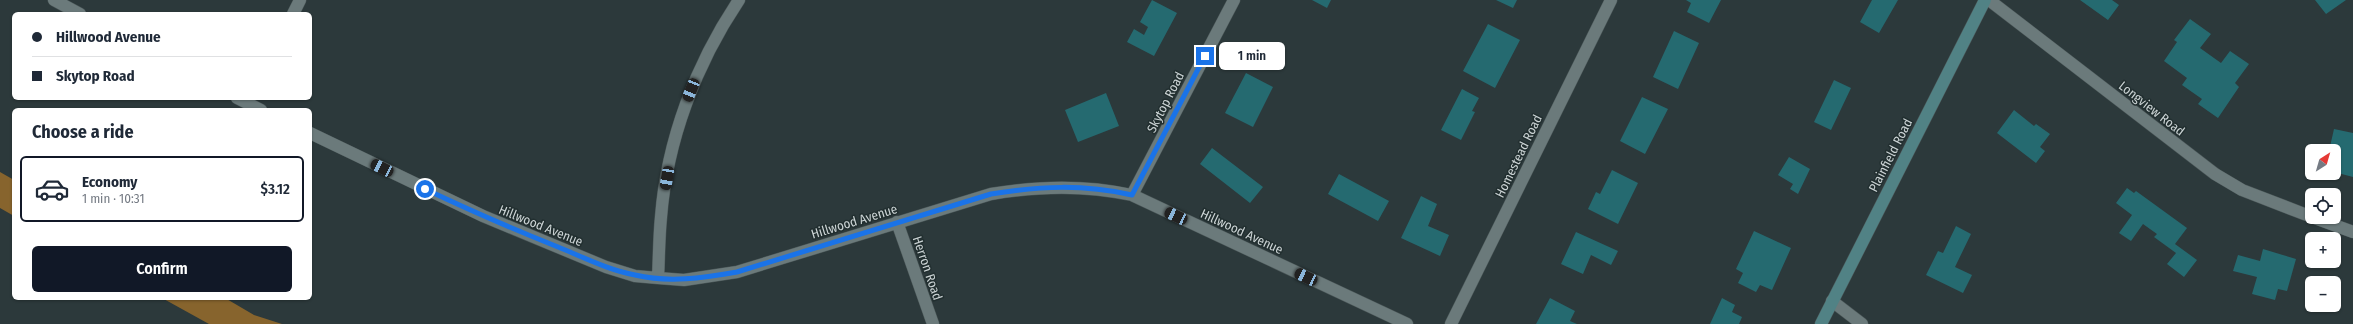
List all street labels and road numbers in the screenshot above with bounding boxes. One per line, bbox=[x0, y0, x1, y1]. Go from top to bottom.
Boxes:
street label: Skytop Road bbox=[1144, 69, 1187, 135]
street label: Longview Road bbox=[2116, 78, 2188, 139]
street label: Homestead Road bbox=[1492, 112, 1545, 200]
street label: Plainfield Road bbox=[1866, 116, 1915, 194]
street label: Hillwood Avenue bbox=[809, 201, 899, 242]
street label: Hillwood Avenue bbox=[497, 202, 585, 249]
street label: Hillwood Avenue bbox=[1198, 206, 1285, 257]
street label: Herron Road bbox=[910, 234, 945, 302]

